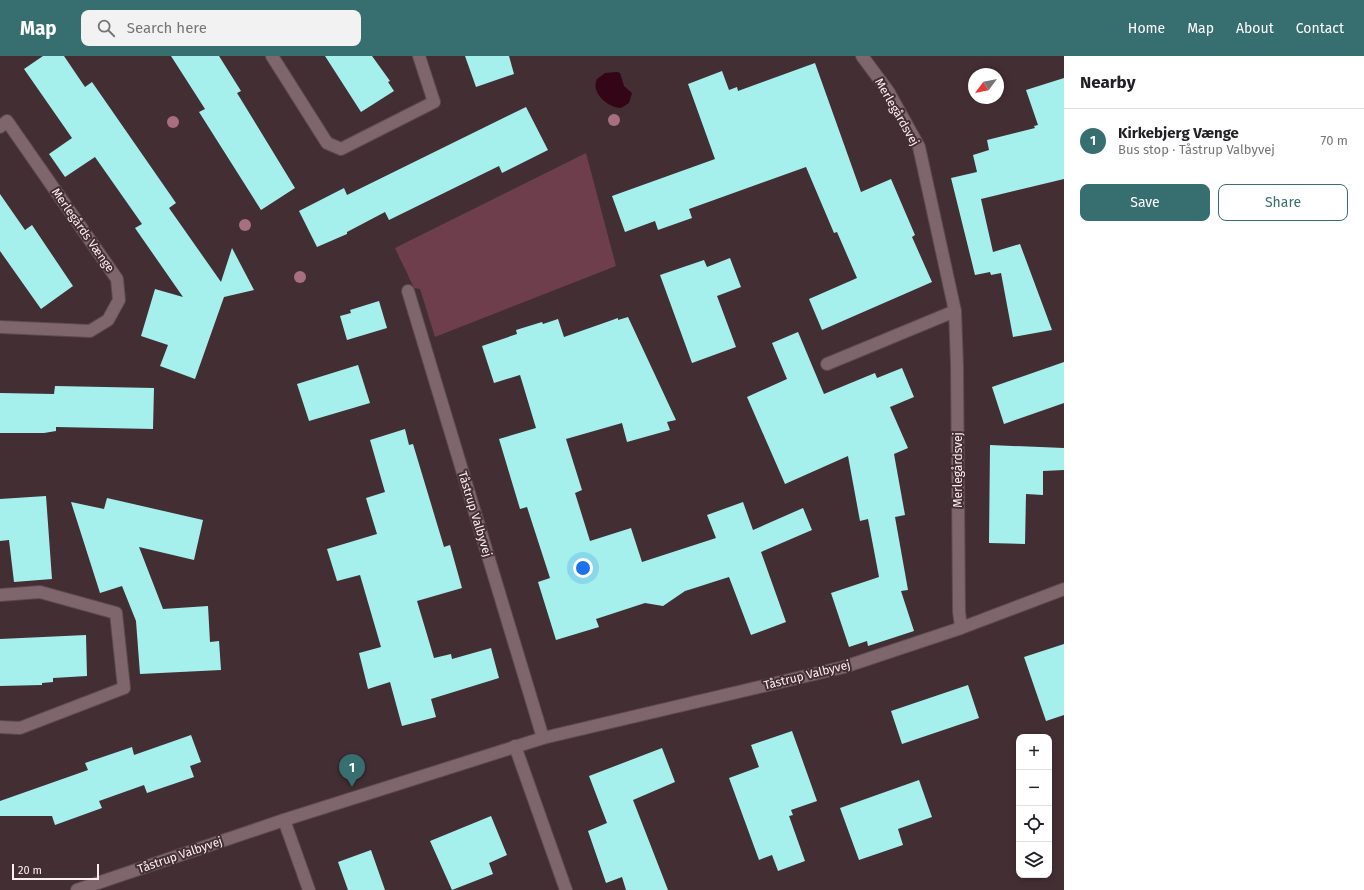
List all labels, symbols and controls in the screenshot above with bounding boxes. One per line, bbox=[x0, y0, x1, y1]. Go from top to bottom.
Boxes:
search box bbox=[81, 10, 361, 46]
text: Map bbox=[20, 17, 57, 40]
icon: search bbox=[95, 17, 117, 39]
text: Search here bbox=[127, 19, 207, 37]
text: Home bbox=[1128, 20, 1165, 37]
text: Map bbox=[1187, 20, 1214, 37]
text: About bbox=[1236, 20, 1274, 37]
text: Contact bbox=[1296, 20, 1344, 37]
north arrow bbox=[968, 68, 1004, 104]
text: Nearby bbox=[1080, 72, 1135, 93]
street label: Merlegårdsvej bbox=[872, 76, 922, 148]
text: Kirkebjerg Vænge bbox=[1118, 124, 1239, 142]
text: 1 bbox=[1090, 133, 1096, 148]
text: 70 m bbox=[1321, 133, 1348, 148]
text: Bus stop · Tåstrup Valbyvej bbox=[1118, 142, 1275, 157]
button: Save bbox=[1080, 184, 1210, 221]
button: Share bbox=[1218, 184, 1348, 221]
street label: Merlegårds Vænge bbox=[49, 185, 117, 275]
street label: Merlegårdsvej bbox=[951, 432, 965, 508]
street label: Tåstrup Valbyvej bbox=[455, 470, 495, 558]
your location bbox=[573, 558, 593, 578]
street label: Tåstrup Valbyvej bbox=[762, 657, 852, 693]
map controls bbox=[1016, 734, 1052, 878]
button: + bbox=[1016, 734, 1052, 770]
pin: 1 bbox=[339, 754, 365, 787]
button: − bbox=[1016, 770, 1052, 806]
button: locate bbox=[1016, 806, 1052, 842]
street label: Tåstrup Valbyvej bbox=[136, 834, 224, 876]
button: layers bbox=[1016, 842, 1052, 878]
scale bar bbox=[12, 862, 99, 881]
text: 20 m bbox=[18, 864, 42, 877]

